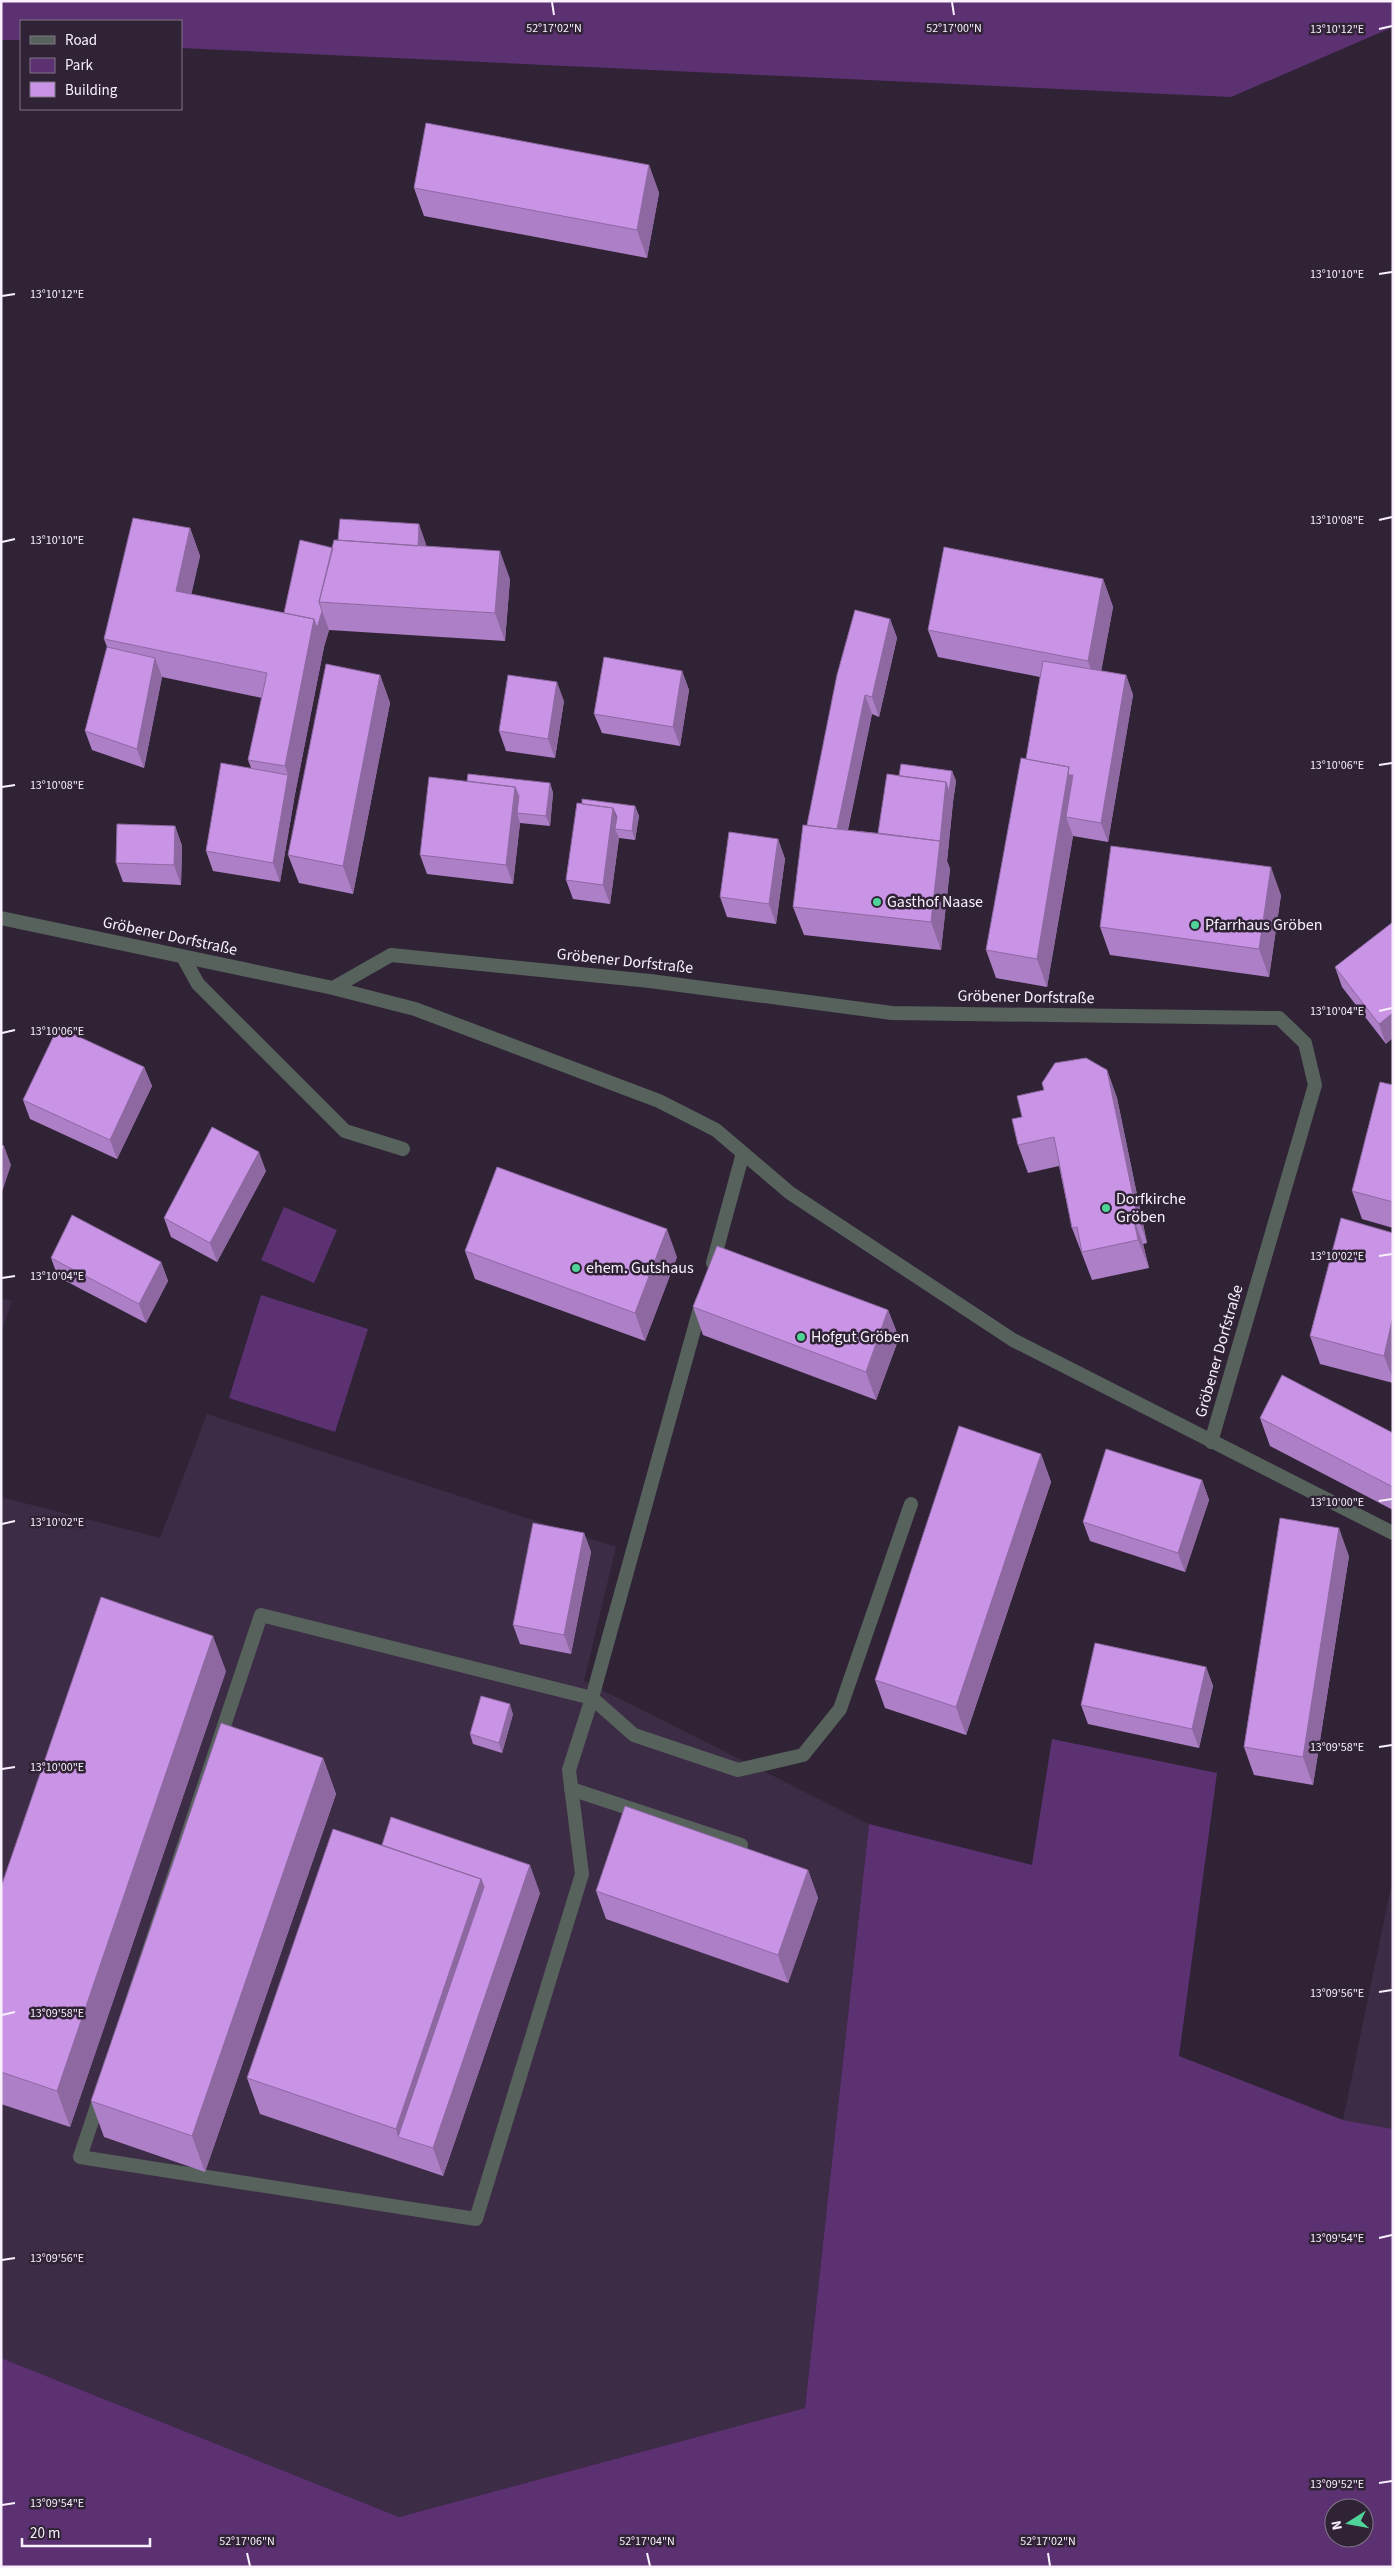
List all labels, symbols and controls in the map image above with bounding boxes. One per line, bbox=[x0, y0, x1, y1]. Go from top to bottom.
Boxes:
legend bbox=[20, 20, 182, 110]
text: 52°17'02"N bbox=[526, 20, 582, 37]
text: 52°17'00"N bbox=[926, 20, 982, 37]
text: 13°10'12"E bbox=[1310, 21, 1364, 38]
text: Road bbox=[65, 30, 97, 51]
text: Park bbox=[65, 55, 94, 76]
text: Building bbox=[65, 80, 118, 101]
text: 13°10'10"E bbox=[1310, 266, 1364, 283]
text: 13°10'12"E bbox=[30, 286, 84, 303]
text: 13°10'08"E bbox=[1310, 512, 1364, 529]
text: 13°10'10"E bbox=[30, 532, 84, 549]
text: 13°10'06"E bbox=[1310, 757, 1364, 774]
text: 13°10'08"E bbox=[30, 777, 84, 794]
place label: Gasthof Naase bbox=[887, 891, 983, 913]
marker: Gasthof Naase bbox=[871, 896, 883, 908]
street label: Gröbener Dorfstraße bbox=[101, 911, 239, 961]
place label: Pfarrhaus Gröben bbox=[1205, 914, 1322, 936]
marker: Pfarrhaus Gröben bbox=[1189, 919, 1201, 931]
street label: Gröbener Dorfstraße bbox=[556, 943, 694, 979]
street label: Gröbener Dorfstraße bbox=[957, 985, 1095, 1009]
text: 13°10'04"E bbox=[1310, 1003, 1364, 1020]
text: 13°10'06"E bbox=[30, 1023, 84, 1040]
place label: Dorfkirche Gröben bbox=[1116, 1188, 1186, 1228]
marker: Dorfkirche Gröben bbox=[1100, 1202, 1112, 1214]
text: 13°10'02"E bbox=[1310, 1248, 1364, 1265]
place label: ehem. Gutshaus bbox=[586, 1257, 694, 1279]
marker: ehem. Gutshaus bbox=[570, 1262, 582, 1274]
text: 13°10'04"E bbox=[30, 1268, 84, 1285]
street label: Gröbener Dorfstraße bbox=[1190, 1282, 1248, 1420]
place label: Hofgut Gröben bbox=[811, 1326, 909, 1348]
marker: Hofgut Gröben bbox=[795, 1331, 807, 1343]
text: 13°10'00"E bbox=[1310, 1494, 1364, 1511]
text: 13°10'02"E bbox=[30, 1514, 84, 1531]
text: 13°09'58"E bbox=[1310, 1739, 1364, 1756]
text: 13°10'00"E bbox=[30, 1759, 84, 1776]
text: 13°09'56"E bbox=[1310, 1985, 1364, 2002]
text: 13°09'58"E bbox=[30, 2005, 84, 2022]
text: 13°09'54"E bbox=[1310, 2230, 1364, 2247]
text: 13°09'56"E bbox=[30, 2250, 84, 2267]
text: 13°09'52"E bbox=[1310, 2476, 1364, 2493]
text: 13°09'54"E bbox=[30, 2495, 84, 2512]
north arrow bbox=[1324, 2498, 1374, 2548]
scale bar bbox=[22, 2516, 150, 2548]
text: N bbox=[1327, 2519, 1348, 2532]
text: 20 m bbox=[30, 2523, 60, 2544]
text: 52°17'06"N bbox=[219, 2533, 275, 2550]
text: 52°17'04"N bbox=[619, 2533, 675, 2550]
text: 52°17'02"N bbox=[1020, 2533, 1076, 2550]

